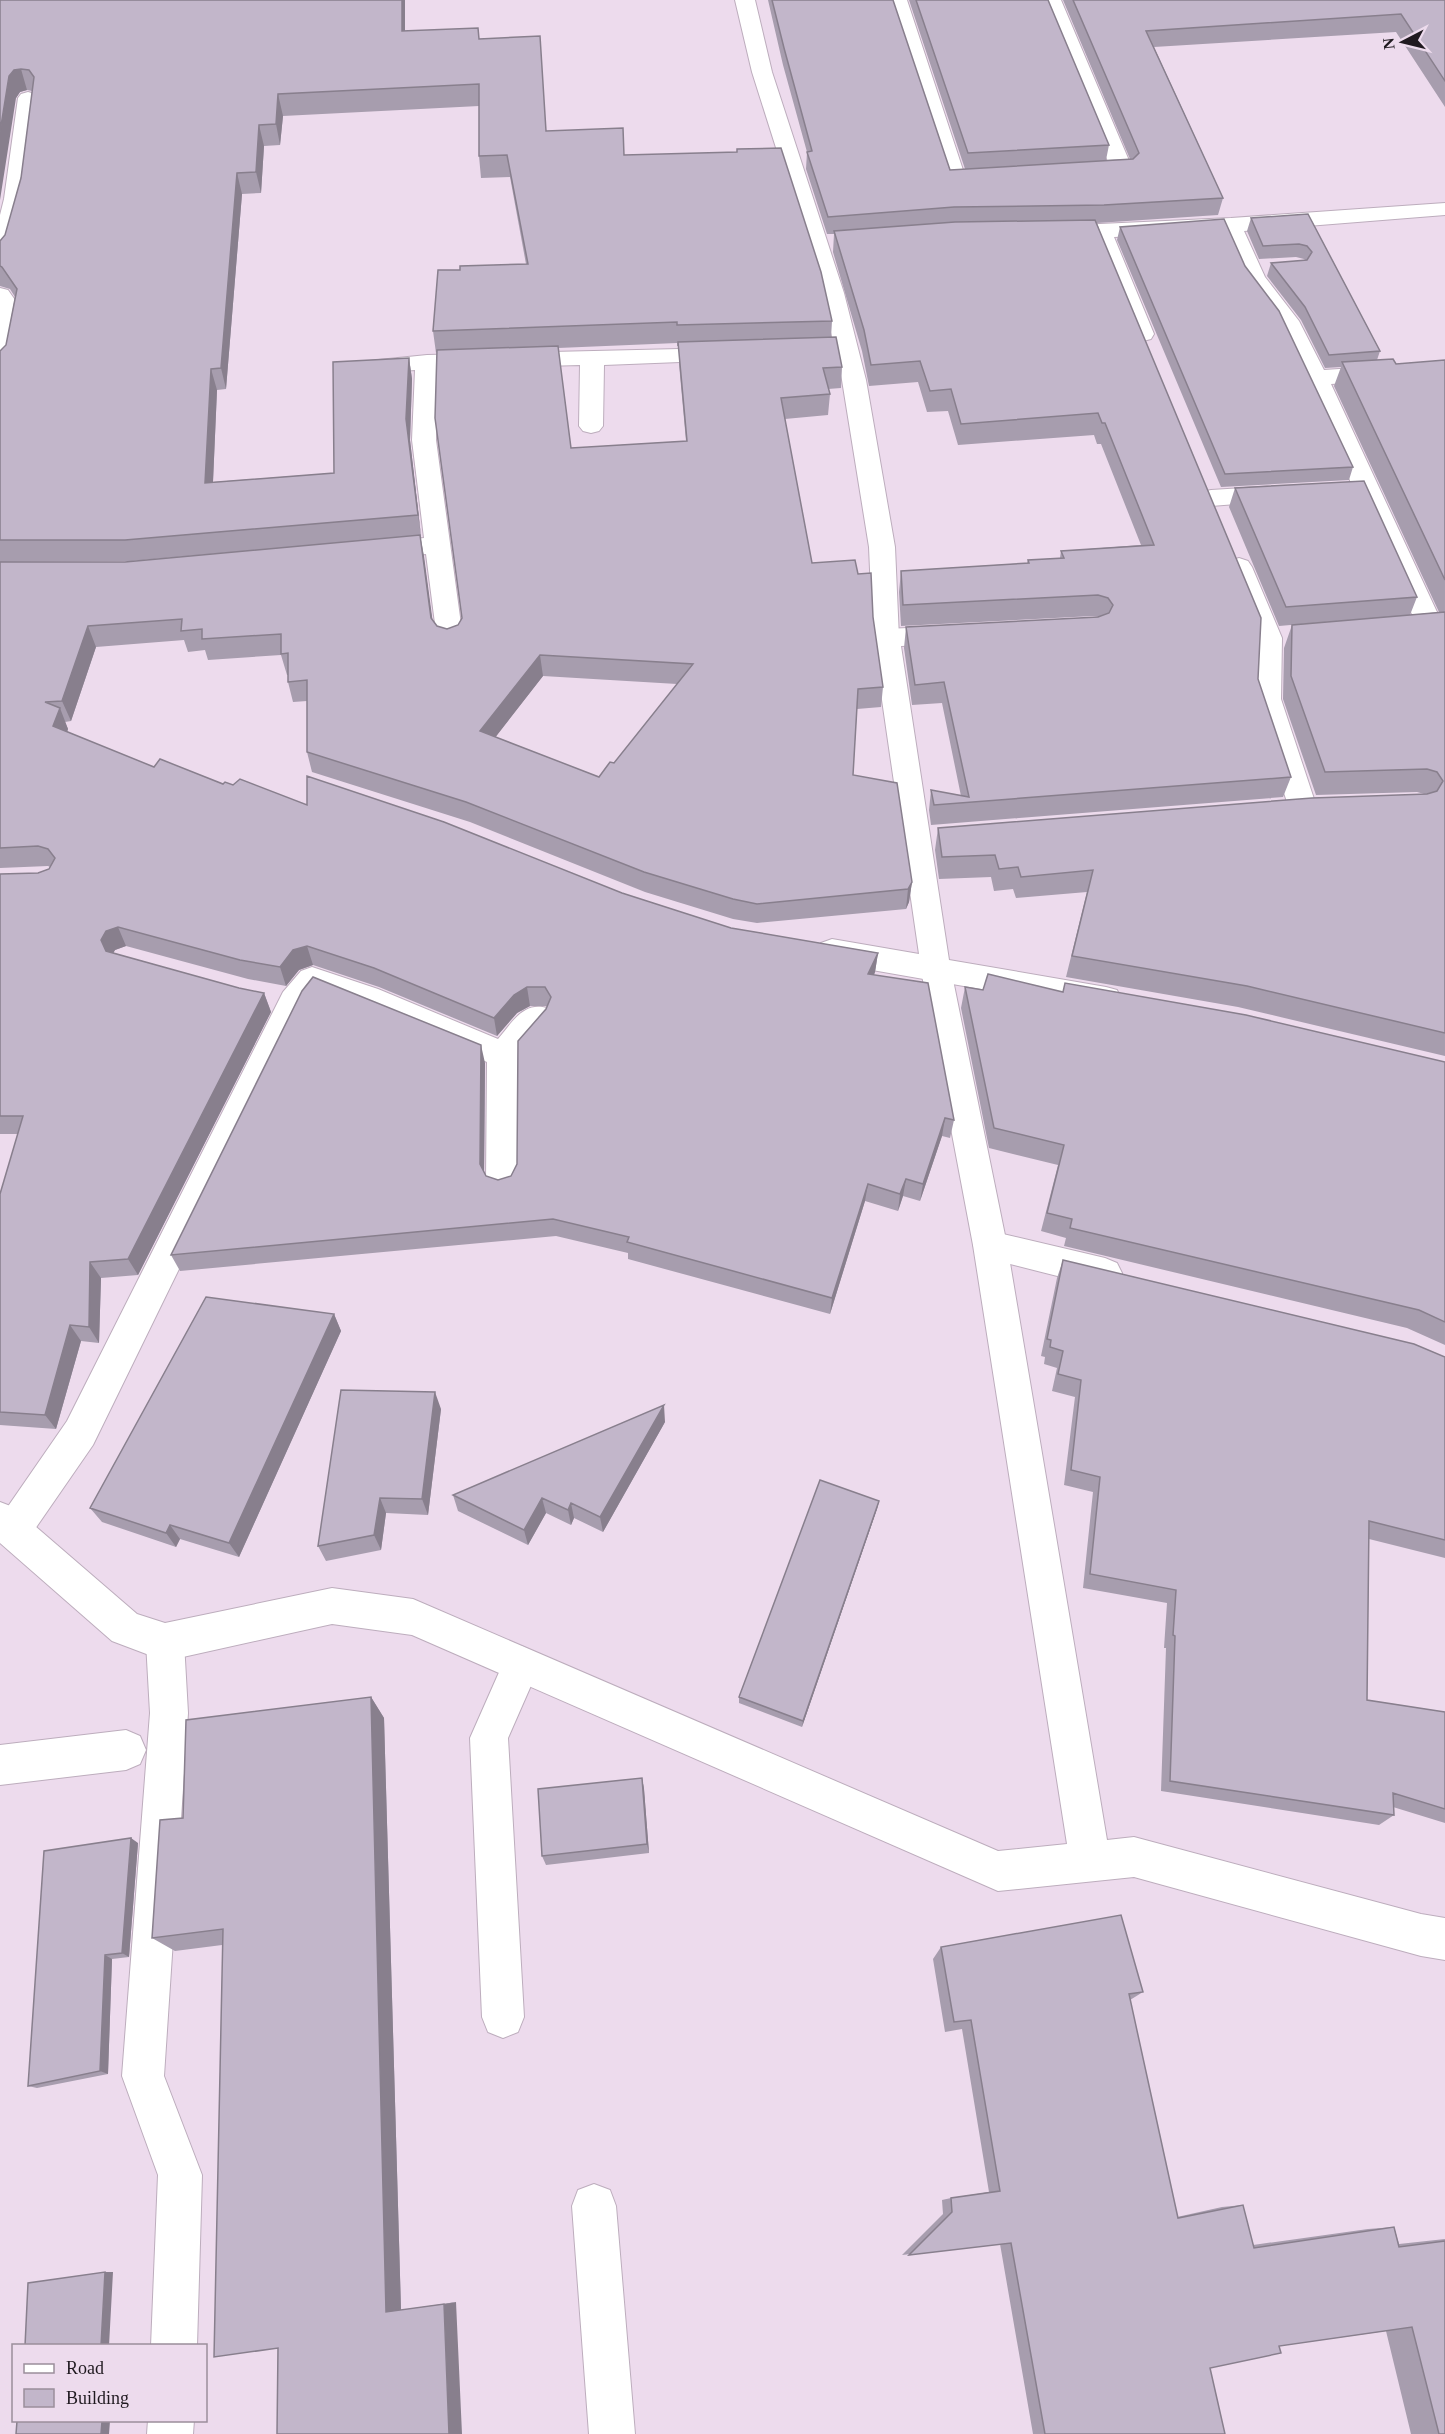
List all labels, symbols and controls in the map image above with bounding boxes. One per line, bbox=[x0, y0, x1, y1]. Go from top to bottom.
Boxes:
north arrow bbox=[1373, 12, 1433, 72]
text: N bbox=[1379, 37, 1398, 51]
legend bbox=[12, 2344, 207, 2422]
text: Road bbox=[66, 2358, 104, 2378]
text: Building bbox=[66, 2388, 129, 2408]

